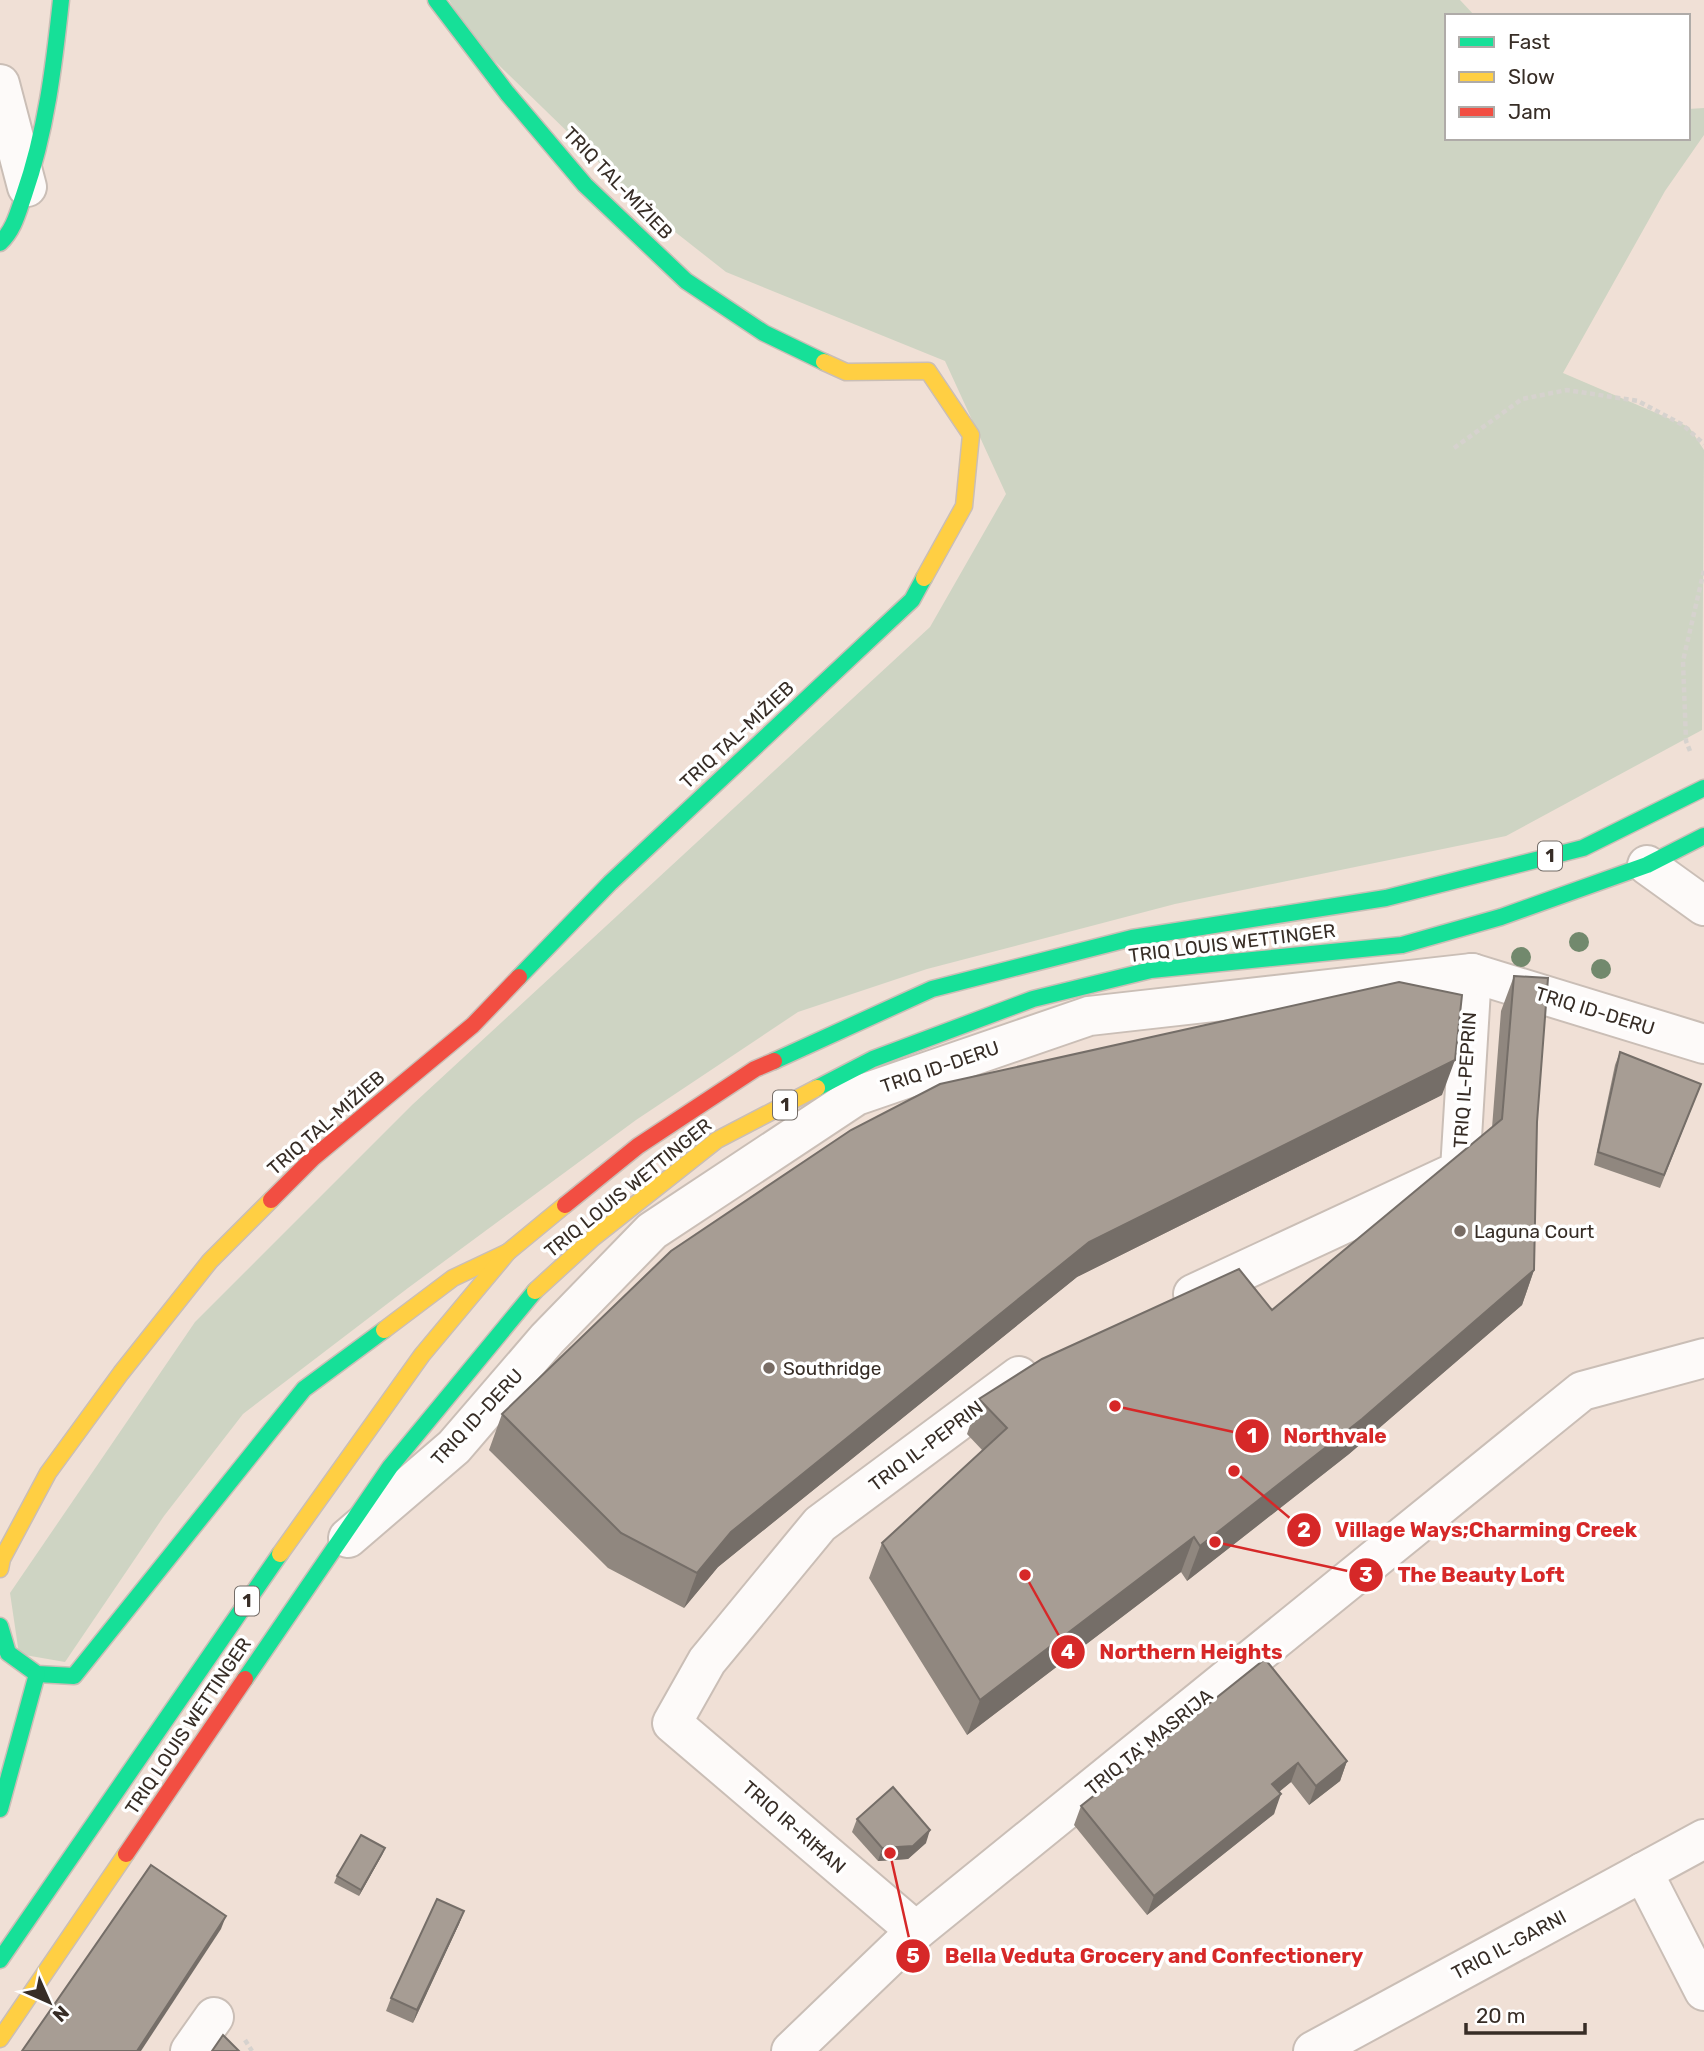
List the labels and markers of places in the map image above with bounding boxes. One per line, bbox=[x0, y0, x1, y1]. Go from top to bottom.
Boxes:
place label: Laguna Court bbox=[1474, 1220, 1595, 1243]
marker: Laguna Court bbox=[1452, 1223, 1468, 1239]
place label: Southridge bbox=[783, 1357, 881, 1380]
marker: Southridge bbox=[761, 1360, 777, 1376]
callout: Northvale bbox=[1234, 1415, 1401, 1457]
callout: Village Ways;Charming Creek bbox=[1286, 1509, 1652, 1551]
callout: The Beauty Loft bbox=[1348, 1554, 1579, 1596]
callout: Northern Heights bbox=[1050, 1631, 1297, 1673]
callout: Bella Veduta Grocery and Confectionery bbox=[896, 1935, 1378, 1977]

